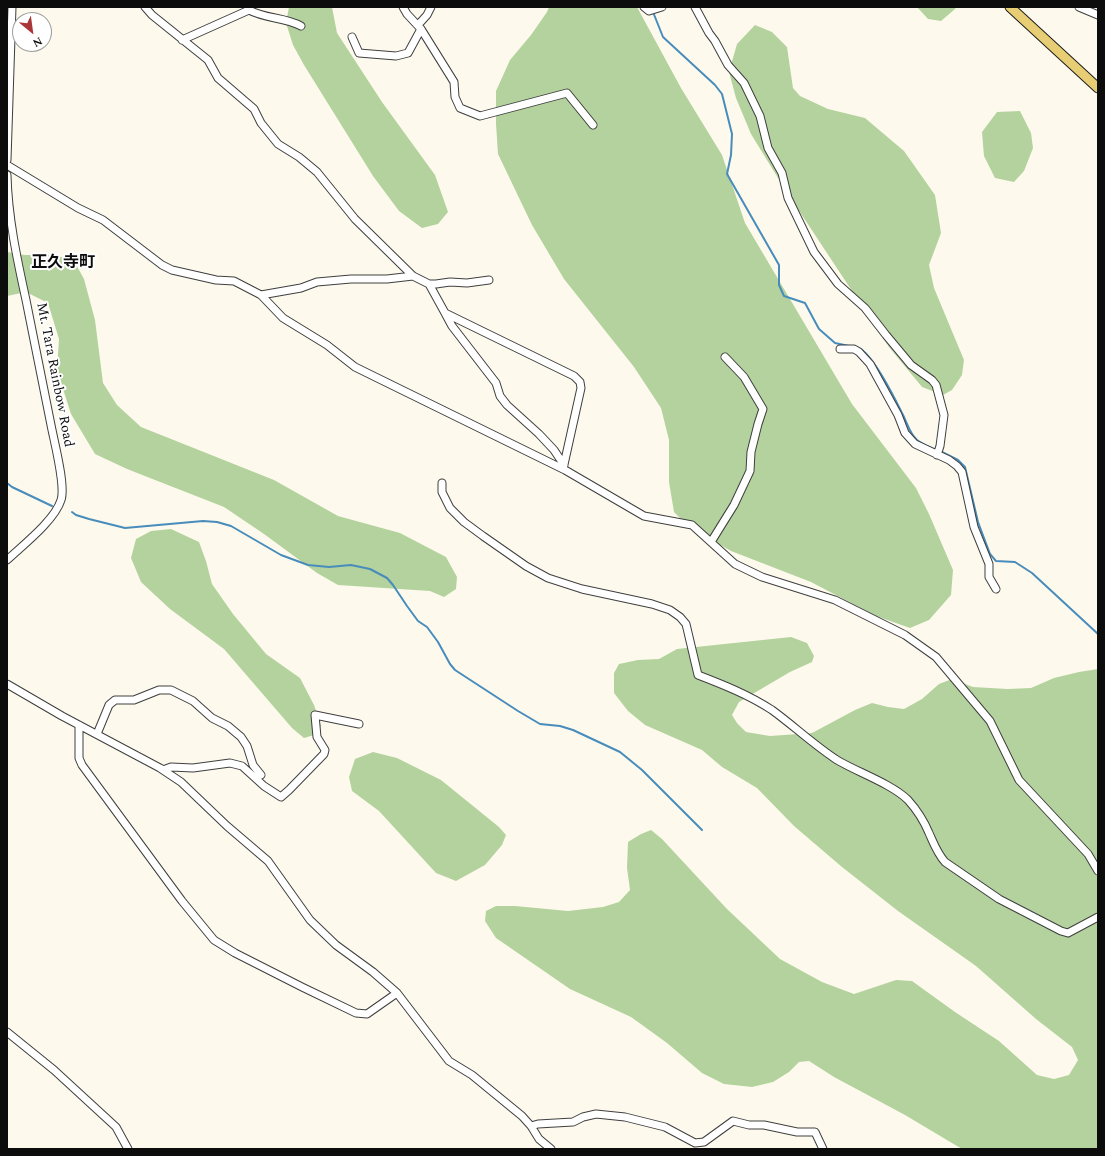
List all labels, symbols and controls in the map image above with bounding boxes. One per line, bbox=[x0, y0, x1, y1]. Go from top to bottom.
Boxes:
north arrow bbox=[12, 12, 52, 52]
text: N bbox=[30, 32, 46, 52]
district label: 正久寺町 bbox=[31, 254, 95, 274]
street label: Mt. Tara Rainbow Road bbox=[32, 301, 76, 449]

